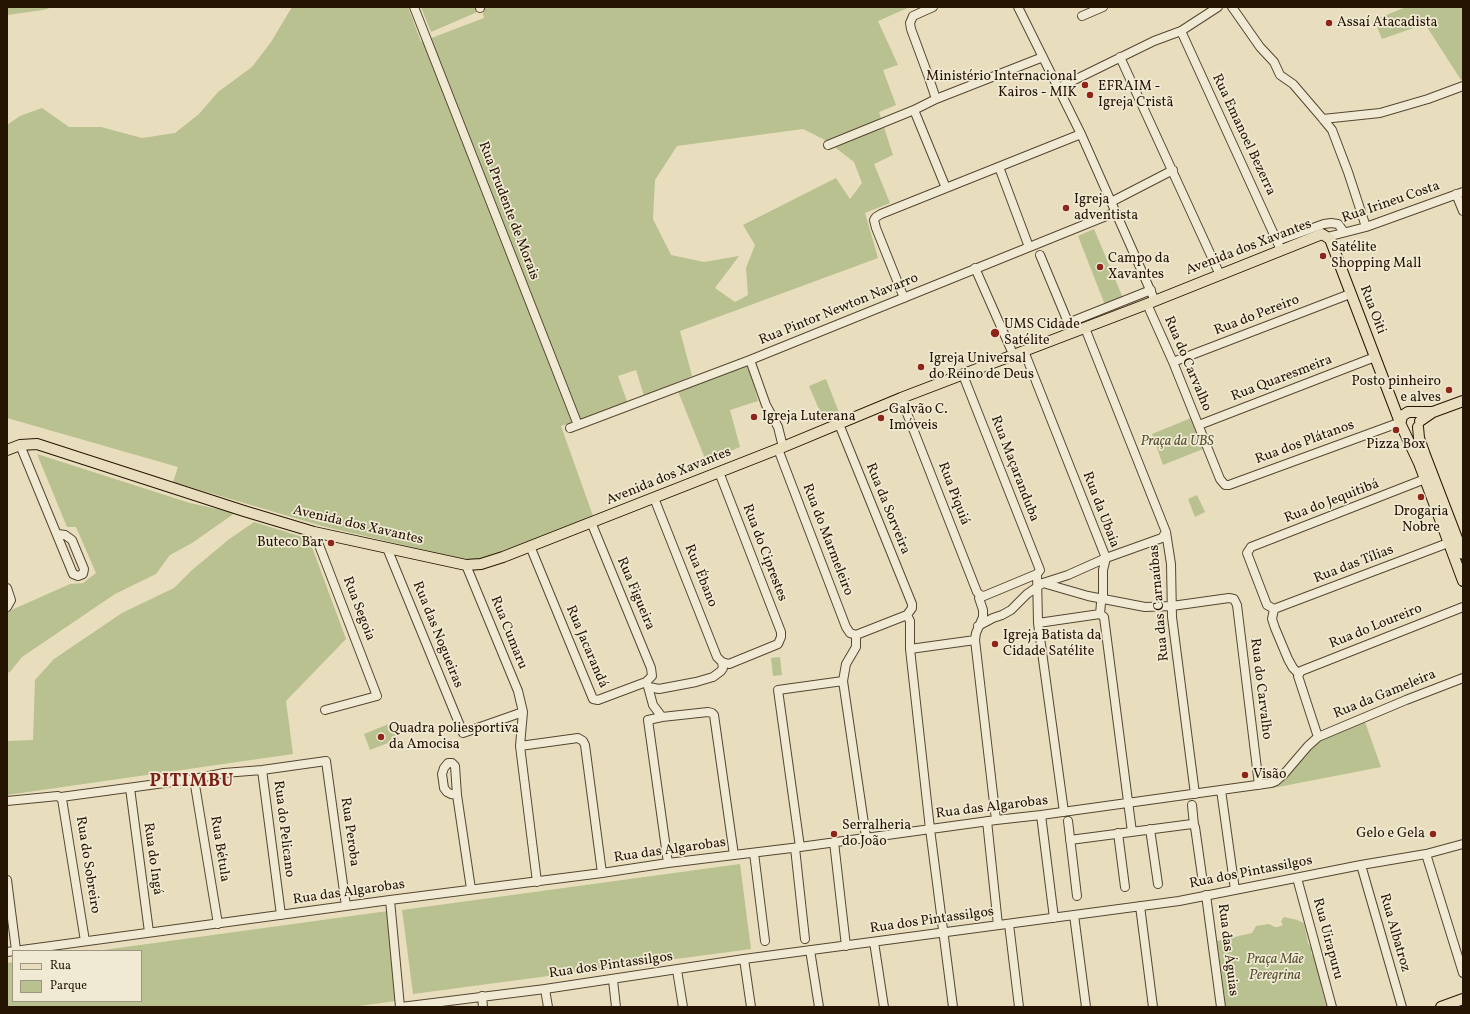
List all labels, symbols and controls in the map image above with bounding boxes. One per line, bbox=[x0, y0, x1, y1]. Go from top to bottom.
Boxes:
place label: Assaí Atacadista bbox=[1337, 15, 1438, 31]
marker: Assaí Atacadista bbox=[1324, 18, 1334, 28]
place label: Ministério Internacional Kairos - MIK bbox=[926, 69, 1077, 102]
street label: Rua Emanoel Bezerra bbox=[1207, 72, 1279, 198]
place label: EFRAIM - Igreja Cristã bbox=[1098, 79, 1173, 112]
marker: Ministério Internacional Kairos - MIK bbox=[1080, 80, 1090, 90]
marker: EFRAIM - Igreja Cristã bbox=[1085, 90, 1095, 100]
street label: Rua Prudente de Morais bbox=[474, 139, 542, 283]
street label: Rua Irineu Costa bbox=[1340, 178, 1442, 228]
place label: Igreja adventista bbox=[1074, 192, 1138, 224]
marker: Igreja adventista bbox=[1061, 203, 1071, 213]
street label: Avenida dos Xavantes bbox=[1184, 216, 1314, 280]
place label: Satélite Shopping Mall bbox=[1331, 240, 1421, 272]
place label: Campo da Xavantes bbox=[1108, 251, 1170, 284]
marker: Satélite Shopping Mall bbox=[1318, 251, 1328, 261]
marker: Campo da Xavantes bbox=[1095, 262, 1105, 272]
street label: Rua Pintor Newton Navarro bbox=[757, 270, 921, 350]
street label: Rua Oiti bbox=[1355, 283, 1389, 337]
street label: Rua do Pereiro bbox=[1212, 292, 1302, 340]
street label: Rua do Carvalho bbox=[1159, 314, 1215, 414]
place label: UMS Cidade Satélite bbox=[1004, 317, 1080, 350]
marker: UMS Cidade Satélite bbox=[989, 327, 1001, 339]
place label: Igreja Universal do Reino de Deus bbox=[929, 351, 1034, 384]
street label: Rua Quaresmeira bbox=[1229, 352, 1335, 406]
marker: Igreja Universal do Reino de Deus bbox=[916, 362, 926, 372]
place label: Posto pinheiro e alves bbox=[1352, 374, 1441, 406]
marker: Posto pinheiro e alves bbox=[1444, 385, 1454, 395]
place label: Galvão C. Imóveis bbox=[889, 402, 947, 434]
place label: Igreja Luterana bbox=[762, 409, 856, 425]
marker: Igreja Luterana bbox=[749, 412, 759, 422]
marker: Galvão C. Imóveis bbox=[876, 413, 886, 423]
street label: Rua Maçaranduba bbox=[986, 414, 1042, 524]
street label: Rua dos Plátanos bbox=[1253, 417, 1357, 469]
marker: Pizza Box bbox=[1391, 425, 1401, 435]
park label: Praça da UBS bbox=[1140, 434, 1214, 450]
place label: Pizza Box bbox=[1366, 437, 1426, 453]
street label: Avenida dos Xavantes bbox=[604, 444, 734, 510]
street label: Rua Piquiá bbox=[933, 460, 973, 528]
street label: Rua da Sorveira bbox=[861, 461, 913, 557]
street label: Rua da Ubaia bbox=[1078, 470, 1122, 550]
street label: Rua do Jequitibá bbox=[1282, 476, 1382, 528]
street label: Rua do Marmeleiro bbox=[798, 482, 856, 598]
marker: Drogaria Nobre bbox=[1416, 492, 1426, 502]
street label: Rua do Ciprestes bbox=[738, 502, 790, 604]
street label: Avenida dos Xavantes bbox=[291, 503, 425, 549]
place label: Drogaria Nobre bbox=[1394, 504, 1448, 536]
place label: Buteco Bar bbox=[257, 535, 323, 551]
marker: Buteco Bar bbox=[326, 538, 336, 548]
street label: Rua Ébano bbox=[680, 542, 720, 610]
street label: Rua das Tílias bbox=[1312, 542, 1396, 588]
street label: Rua das Carnaúbas bbox=[1147, 544, 1173, 662]
street label: Rua Figueira bbox=[612, 555, 658, 633]
street label: Rua Segoia bbox=[338, 575, 378, 643]
street label: Rua das Nogueiras bbox=[408, 579, 466, 691]
street label: Rua Cumaru bbox=[486, 594, 530, 672]
street label: Rua do Loureiro bbox=[1327, 601, 1425, 653]
street label: Rua Jacarandá bbox=[561, 603, 611, 691]
place label: Igreja Batista da Cidade Satélite bbox=[1003, 628, 1102, 660]
street label: Rua do Carvalho bbox=[1245, 638, 1275, 740]
marker: Igreja Batista da Cidade Satélite bbox=[990, 639, 1000, 649]
street label: Rua da Gameleira bbox=[1331, 667, 1439, 723]
place label: Quadra poliesportiva da Amocisa bbox=[389, 721, 519, 754]
marker: Quadra poliesportiva da Amocisa bbox=[376, 732, 386, 742]
place label: Visão bbox=[1253, 767, 1287, 783]
marker: Visão bbox=[1240, 770, 1250, 780]
district label: PITIMBU bbox=[150, 772, 234, 794]
street label: Rua do Pelicano bbox=[269, 780, 297, 878]
street label: Rua das Algarobas bbox=[935, 793, 1049, 823]
street label: Rua Peroba bbox=[336, 796, 362, 868]
street label: Rua do Sobreiro bbox=[71, 815, 103, 915]
street label: Rua Bétula bbox=[205, 815, 233, 883]
place label: Serralheria do João bbox=[842, 818, 911, 850]
street label: Rua do Ingá bbox=[139, 822, 165, 896]
place label: Gelo e Gela bbox=[1356, 826, 1425, 842]
marker: Serralheria do João bbox=[829, 829, 839, 839]
marker: Gelo e Gela bbox=[1428, 829, 1438, 839]
street label: Rua das Algarobas bbox=[613, 835, 727, 867]
street label: Rua dos Pintassilgos bbox=[1188, 853, 1314, 893]
street label: Rua das Algarobas bbox=[292, 877, 406, 909]
street label: Rua Albatroz bbox=[1375, 892, 1413, 974]
street label: Rua Uirapuru bbox=[1308, 897, 1346, 981]
street label: Rua das Águias bbox=[1213, 903, 1241, 997]
street label: Rua dos Pintassilgos bbox=[869, 904, 995, 938]
street label: Rua dos Pintassilgos bbox=[548, 949, 674, 983]
legend bbox=[12, 950, 142, 1002]
park label: Praça Mãe Peregrina bbox=[1246, 952, 1304, 984]
text: Rua bbox=[50, 958, 71, 974]
text: Parque bbox=[50, 978, 87, 994]

